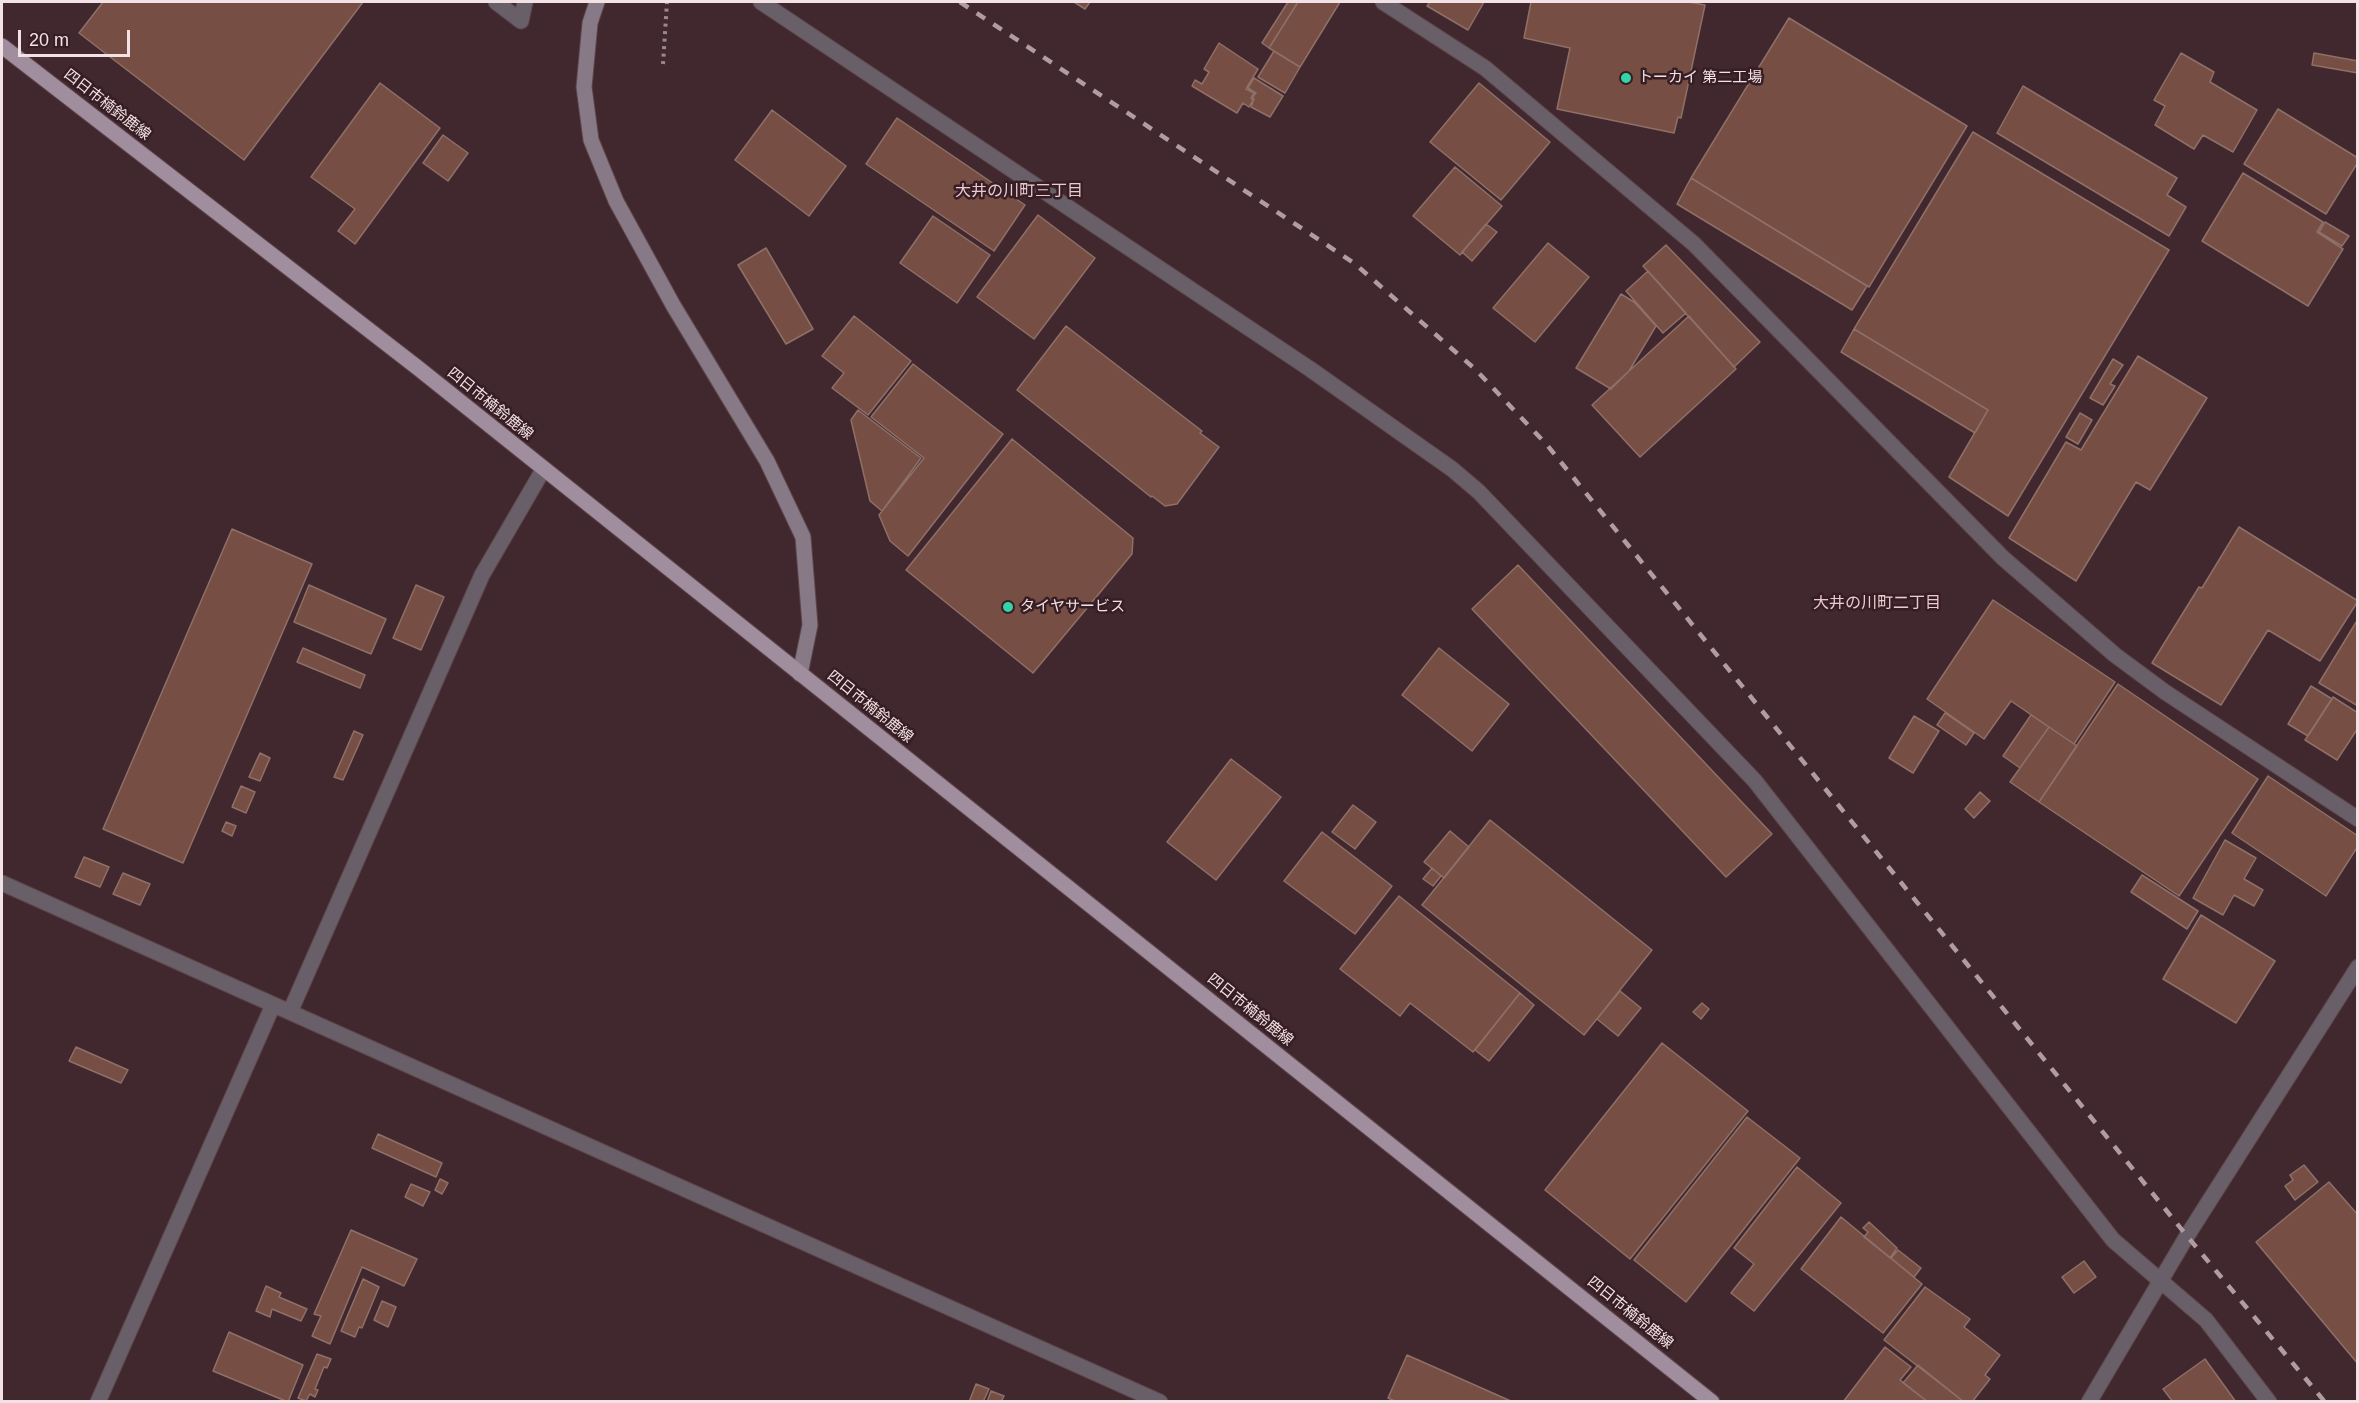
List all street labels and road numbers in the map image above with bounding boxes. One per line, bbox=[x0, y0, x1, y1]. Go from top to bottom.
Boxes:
street label: 四日市楠鈴鹿線 bbox=[60, 66, 154, 144]
street label: 四日市楠鈴鹿線 bbox=[444, 364, 536, 444]
street label: 四日市楠鈴鹿線 bbox=[824, 667, 916, 747]
street label: 四日市楠鈴鹿線 bbox=[1204, 970, 1296, 1050]
street label: 四日市楠鈴鹿線 bbox=[1584, 1273, 1676, 1353]

